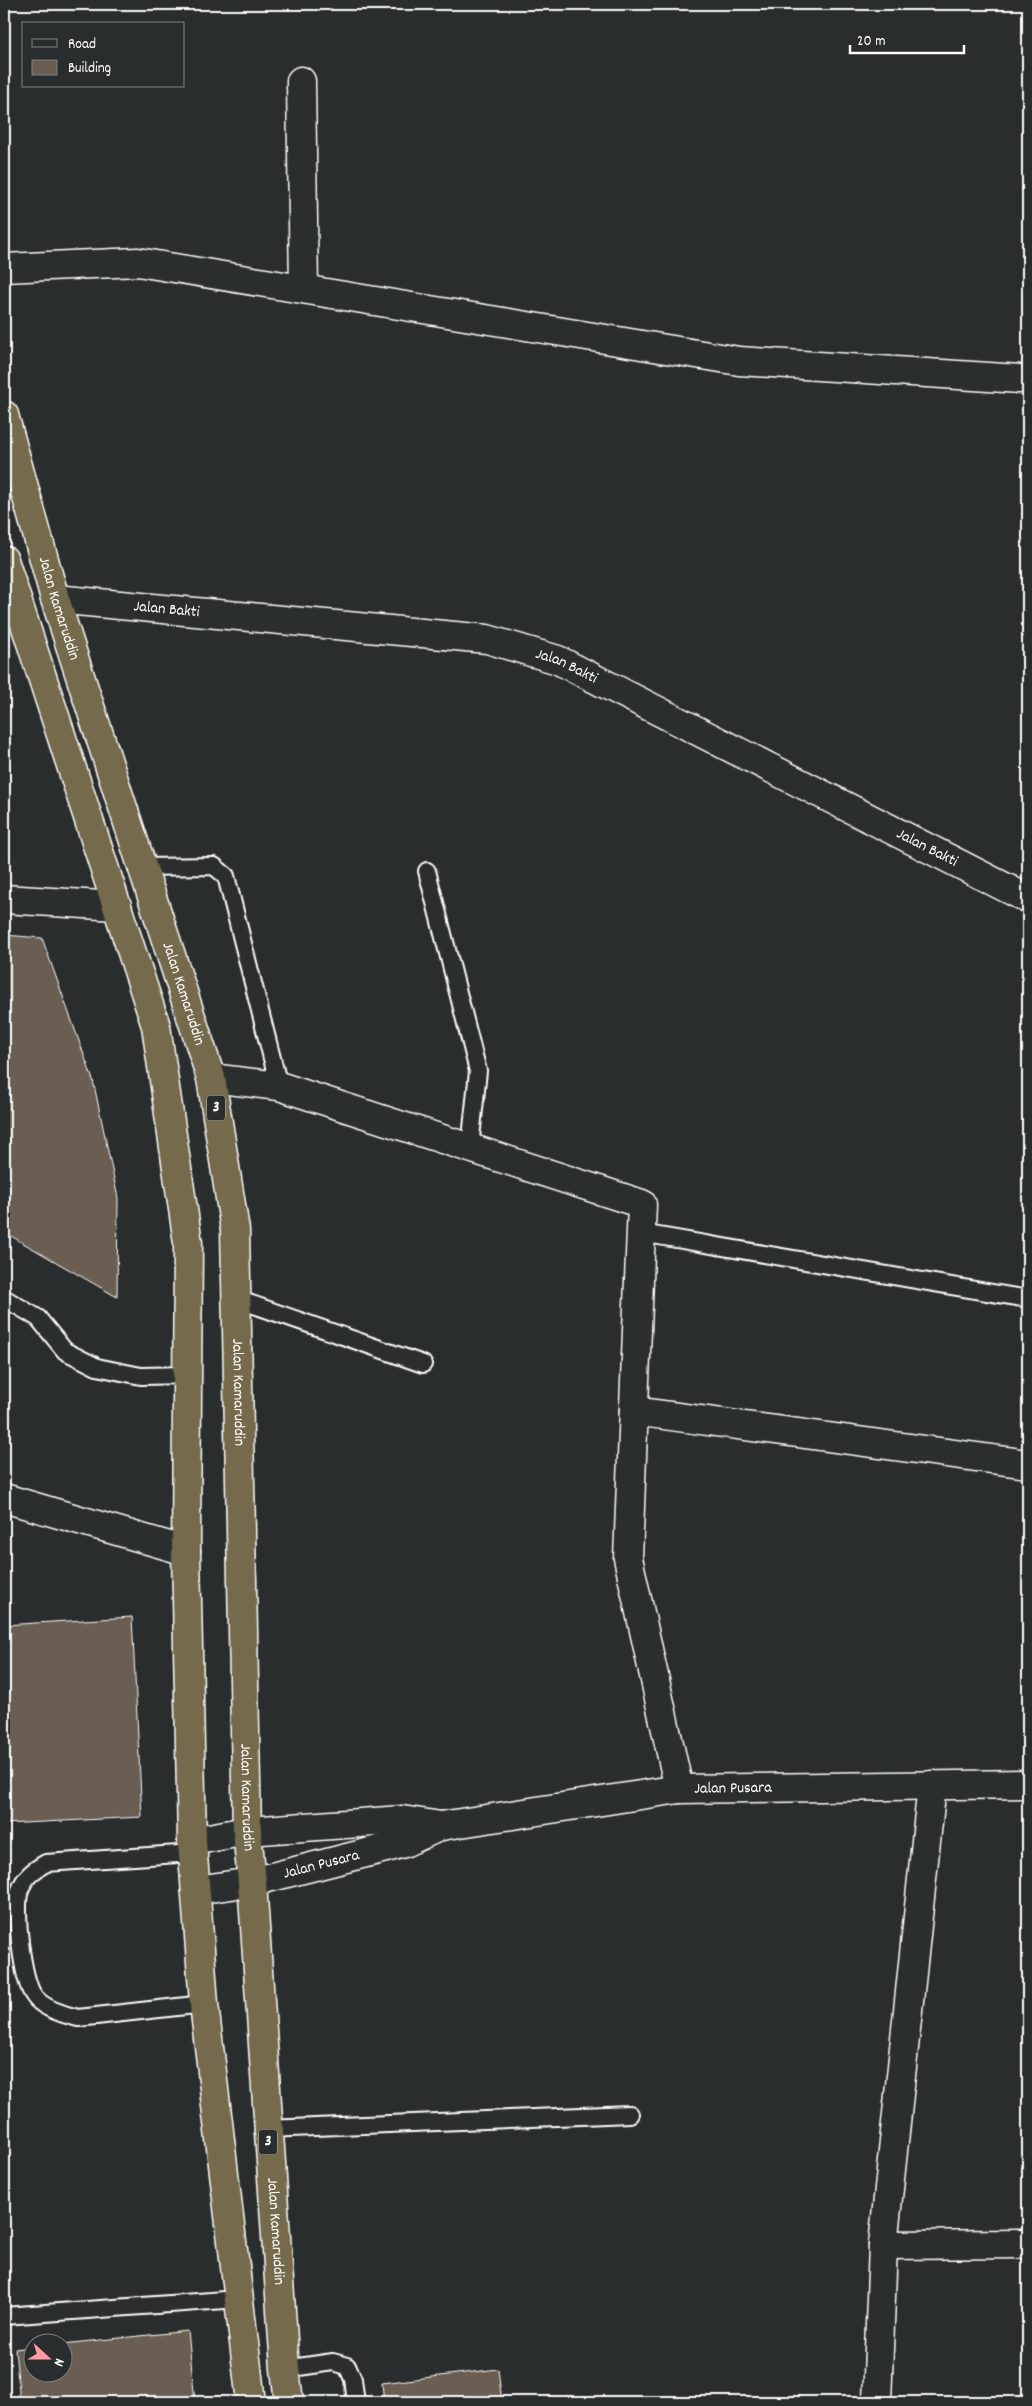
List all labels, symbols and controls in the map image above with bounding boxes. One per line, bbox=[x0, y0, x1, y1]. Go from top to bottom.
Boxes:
legend bbox=[22, 22, 185, 88]
scale bar bbox=[850, 22, 963, 54]
text: 20 m bbox=[857, 31, 885, 53]
text: Road bbox=[68, 34, 96, 56]
text: Building bbox=[68, 58, 111, 80]
street label: Jalan Kamaruddin bbox=[32, 554, 86, 663]
street label: Jalan Bakti bbox=[132, 595, 201, 624]
street label: Jalan Bakti bbox=[533, 642, 602, 690]
street label: Jalan Bakti bbox=[892, 822, 962, 873]
street label: Jalan Kamaruddin bbox=[156, 939, 211, 1048]
road number: 3 bbox=[207, 1096, 225, 1120]
street label: Jalan Kamaruddin bbox=[226, 1338, 251, 1446]
street label: Jalan Kamaruddin bbox=[234, 1743, 260, 1852]
street label: Jalan Pusara bbox=[694, 1776, 772, 1800]
street label: Jalan Pusara bbox=[281, 1844, 362, 1885]
road number: 3 bbox=[259, 2130, 277, 2154]
street label: Jalan Kamaruddin bbox=[261, 2177, 291, 2286]
north arrow bbox=[22, 2334, 72, 2384]
text: N bbox=[48, 2355, 69, 2369]

